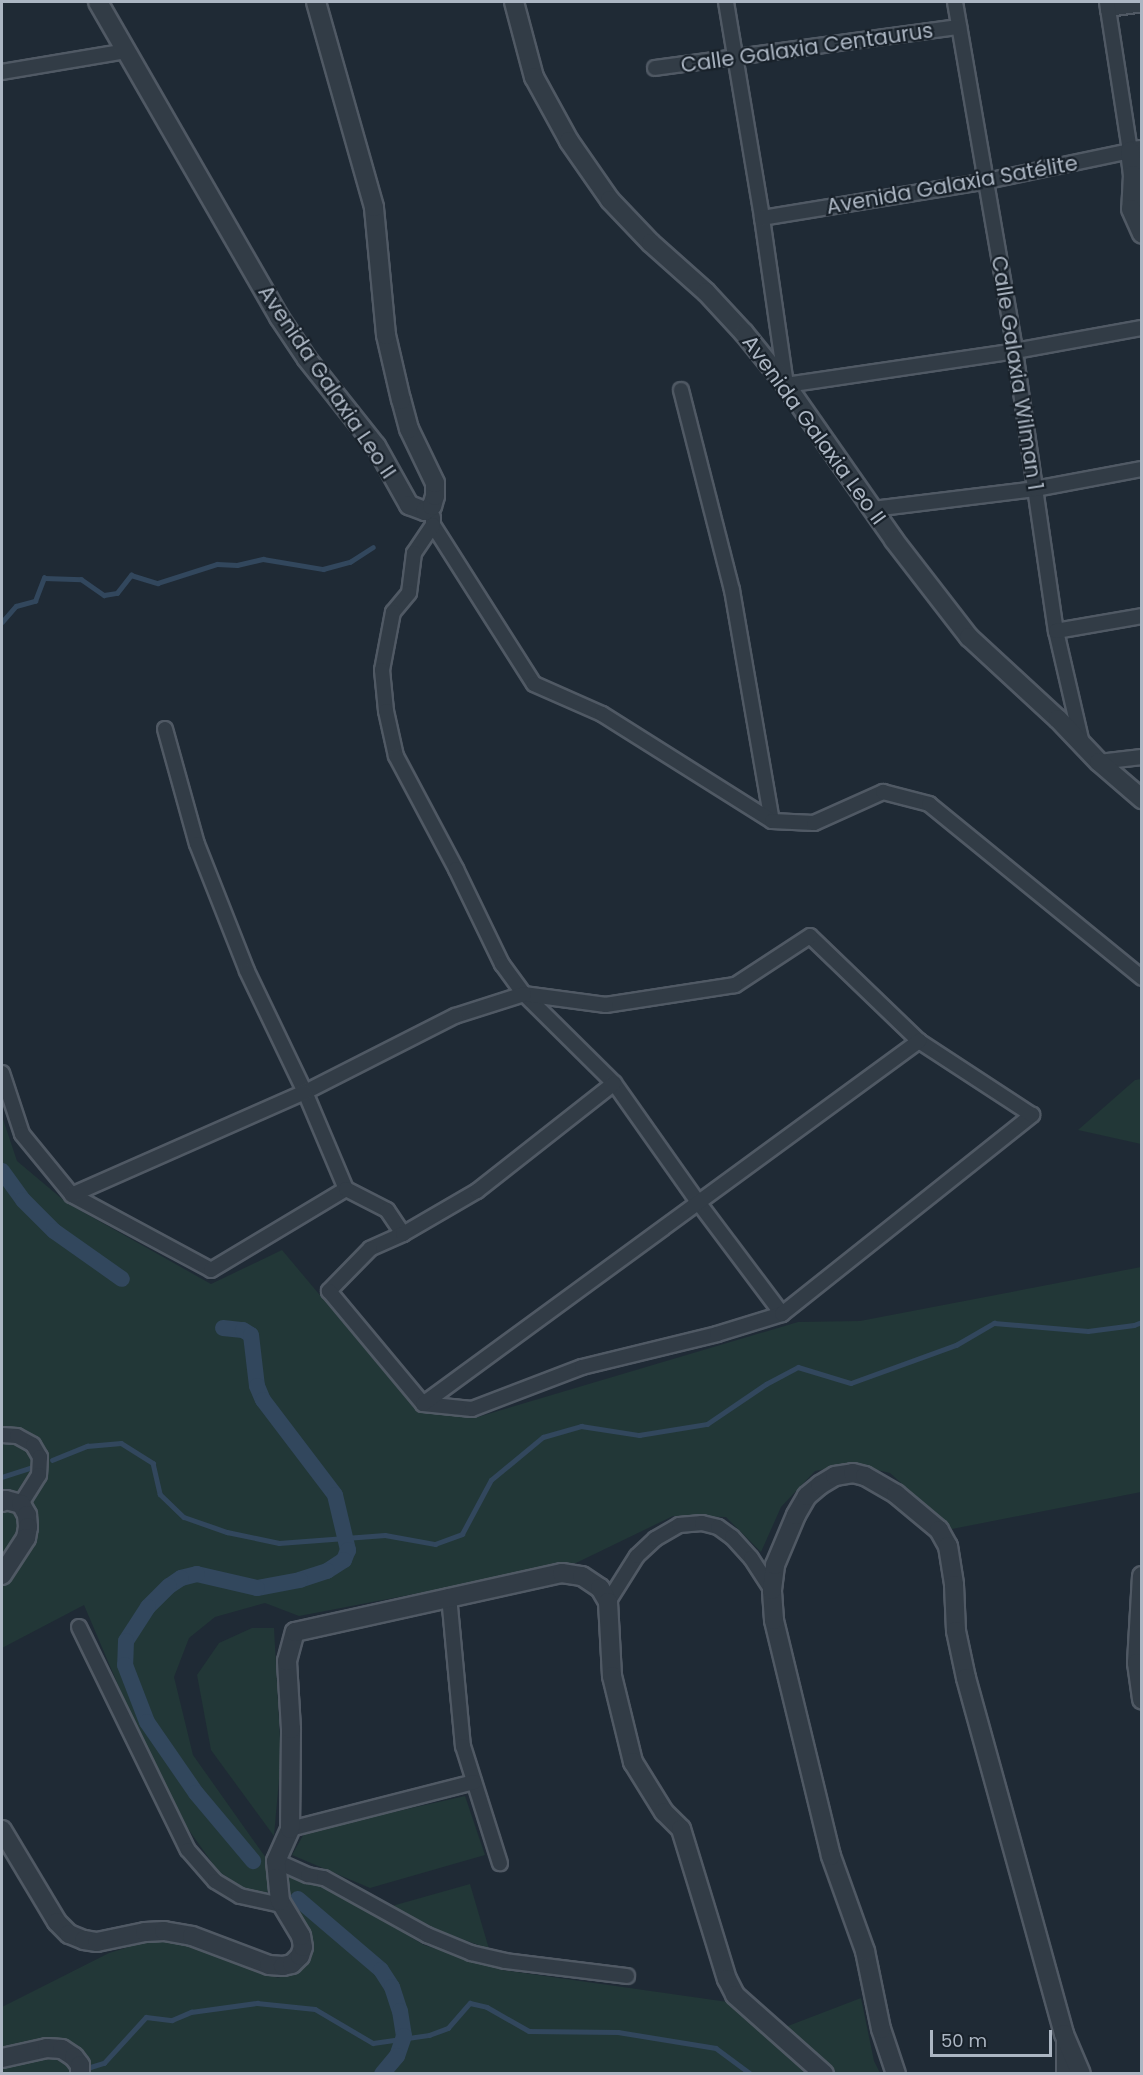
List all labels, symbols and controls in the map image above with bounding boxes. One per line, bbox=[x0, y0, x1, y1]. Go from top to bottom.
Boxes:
street label: Calle Galaxia Centaurus bbox=[679, 18, 935, 78]
street label: Avenida Galaxia Satélite bbox=[824, 150, 1080, 220]
street label: Calle Galaxia Wilman 1 bbox=[986, 254, 1048, 492]
street label: Avenida Galaxia Leo II bbox=[253, 280, 401, 484]
street label: Avenida Galaxia Leo II bbox=[737, 330, 891, 530]
scale bar bbox=[933, 2018, 1054, 2056]
text: 50 m bbox=[941, 2028, 987, 2053]

